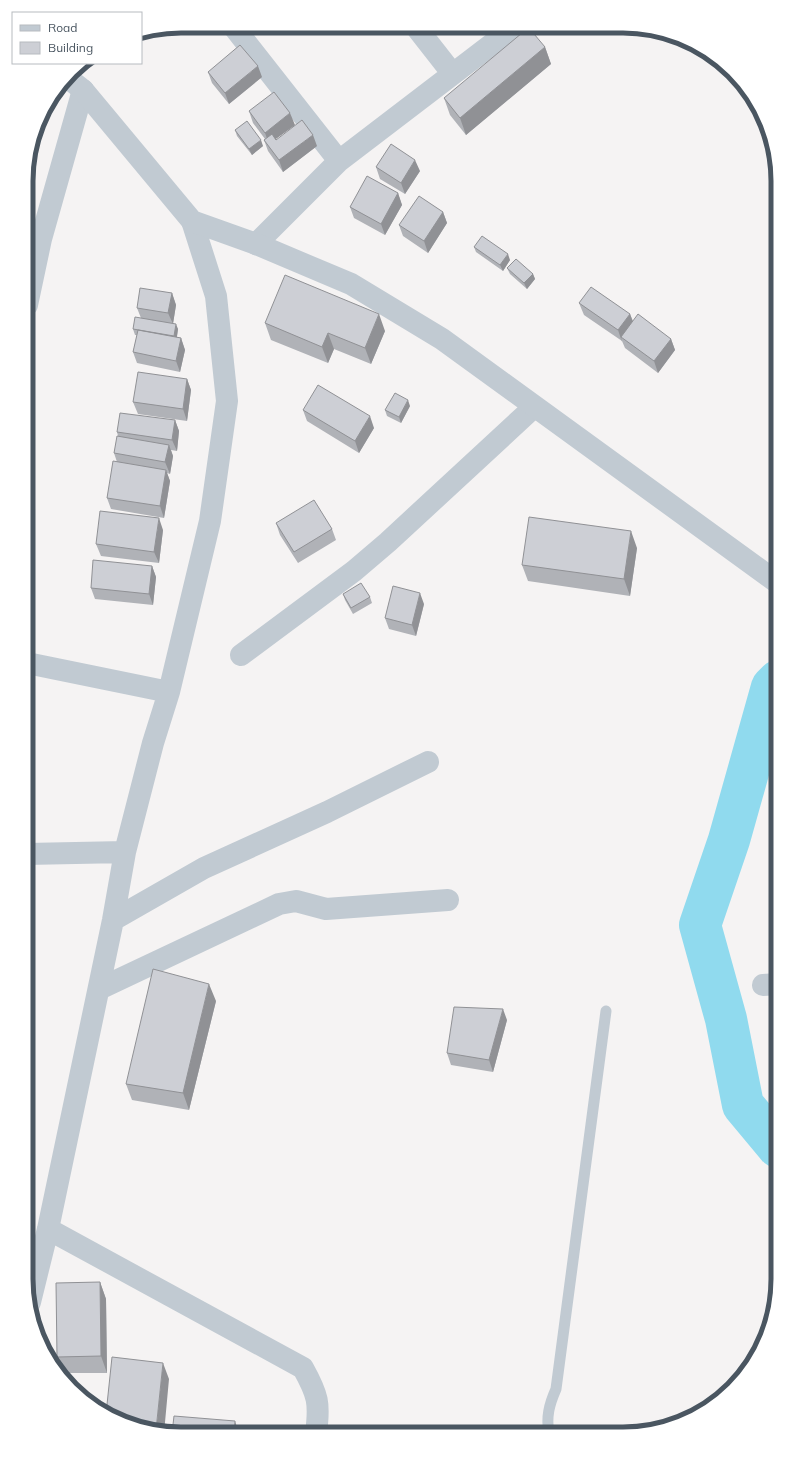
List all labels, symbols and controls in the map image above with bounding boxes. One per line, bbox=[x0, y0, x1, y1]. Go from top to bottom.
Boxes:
legend bbox=[12, 12, 142, 64]
text: Road bbox=[48, 20, 77, 35]
text: Building bbox=[48, 40, 93, 55]

